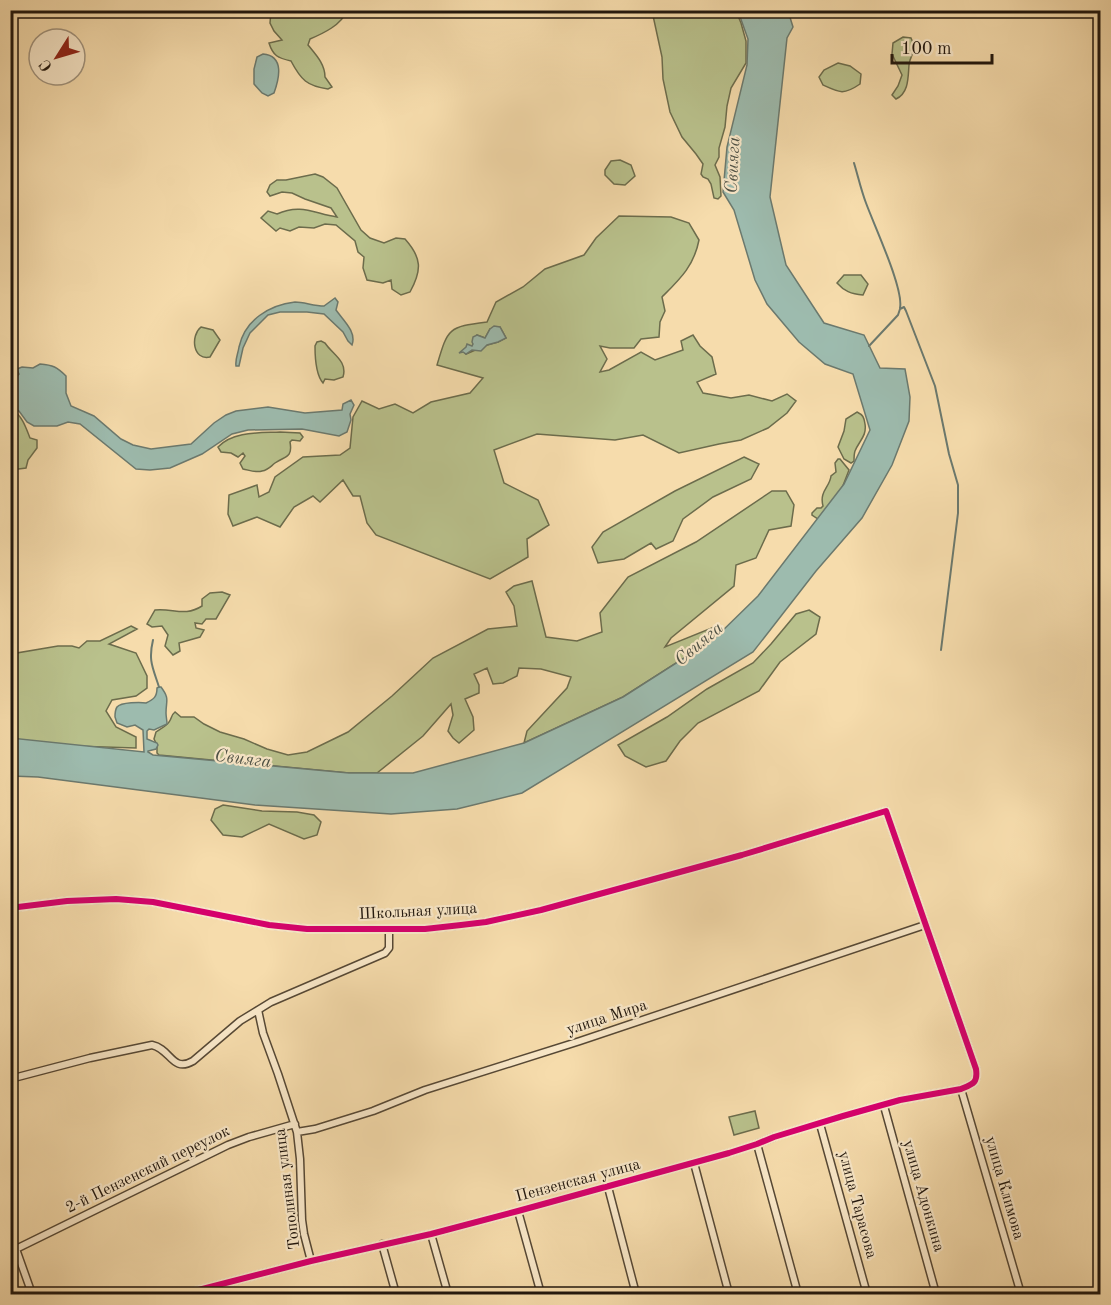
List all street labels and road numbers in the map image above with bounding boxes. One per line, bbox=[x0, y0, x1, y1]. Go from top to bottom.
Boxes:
street label: Школьная улица bbox=[358, 901, 478, 923]
street label: улица Мира bbox=[565, 997, 649, 1039]
street label: 2-й Пензенский переулок bbox=[64, 1123, 232, 1217]
street label: Тополиная улица bbox=[273, 1127, 303, 1251]
street label: улица Климова bbox=[982, 1135, 1026, 1241]
street label: улица Адонкина bbox=[899, 1138, 947, 1254]
street label: улица Тарасова bbox=[835, 1150, 879, 1261]
street label: Пензенская улица bbox=[514, 1157, 642, 1205]

